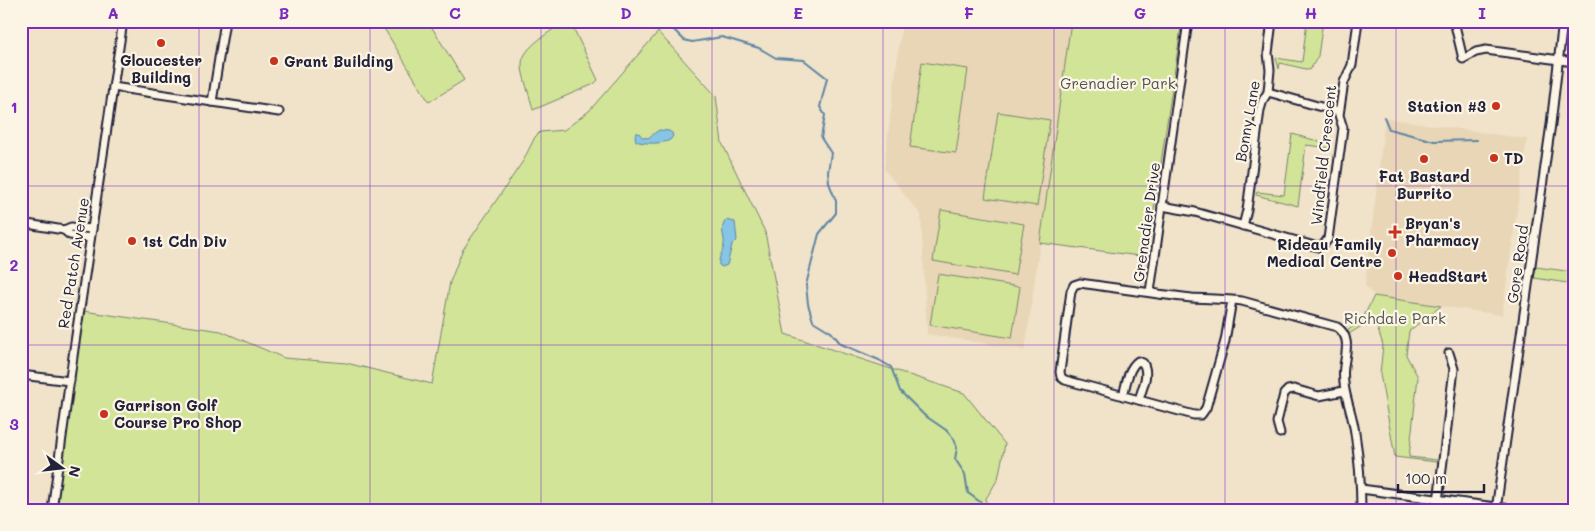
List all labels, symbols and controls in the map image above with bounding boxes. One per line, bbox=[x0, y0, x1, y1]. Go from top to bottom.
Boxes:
text: A bbox=[107, 2, 119, 23]
text: B bbox=[279, 2, 289, 23]
text: C bbox=[449, 2, 461, 23]
text: D bbox=[620, 2, 632, 23]
text: E bbox=[793, 2, 803, 23]
text: F bbox=[964, 2, 974, 23]
text: G bbox=[1134, 2, 1146, 23]
text: H bbox=[1305, 2, 1317, 23]
text: I bbox=[1478, 2, 1486, 23]
marker: Gloucester Building bbox=[155, 37, 167, 49]
place label: Gloucester Building bbox=[120, 50, 202, 87]
place label: Grant Building bbox=[284, 51, 393, 71]
marker: Grant Building bbox=[268, 55, 280, 67]
park label: Grenadier Park bbox=[1060, 73, 1176, 93]
street label: Bonny Lane bbox=[1230, 79, 1264, 163]
street label: Windfield Crescent bbox=[1306, 84, 1340, 226]
text: 1 bbox=[10, 96, 18, 117]
place label: Station #3 bbox=[1408, 96, 1486, 116]
marker: Station #3 bbox=[1490, 100, 1502, 112]
place label: TD bbox=[1504, 148, 1524, 168]
marker: TD bbox=[1488, 152, 1500, 164]
marker: Fat Bastard Burrito bbox=[1418, 153, 1430, 165]
street label: Grenadier Drive bbox=[1128, 161, 1164, 283]
place label: Fat Bastard Burrito bbox=[1379, 166, 1470, 203]
street label: Red Patch Avenue bbox=[53, 196, 93, 330]
place label: Bryan's Pharmacy bbox=[1405, 213, 1479, 250]
street label: Gore Road bbox=[1502, 223, 1532, 305]
marker: Bryan's Pharmacy bbox=[1389, 226, 1401, 238]
place label: 1st Cdn Div bbox=[142, 231, 227, 251]
place label: Rideau Family Medical Centre bbox=[1267, 234, 1382, 271]
marker: 1st Cdn Div bbox=[126, 235, 138, 247]
marker: Rideau Family Medical Centre bbox=[1386, 247, 1398, 259]
text: 2 bbox=[10, 254, 19, 275]
place label: HeadStart bbox=[1408, 266, 1488, 286]
marker: HeadStart bbox=[1392, 270, 1404, 282]
park label: Richdale Park bbox=[1344, 308, 1446, 328]
place label: Garrison Golf Course Pro Shop bbox=[114, 395, 242, 432]
marker: Garrison Golf Course Pro Shop bbox=[98, 408, 110, 420]
text: 3 bbox=[9, 413, 19, 434]
north arrow bbox=[38, 444, 88, 494]
scale bar bbox=[1398, 461, 1484, 493]
text: N bbox=[64, 464, 86, 479]
text: 100 m bbox=[1405, 468, 1447, 488]

